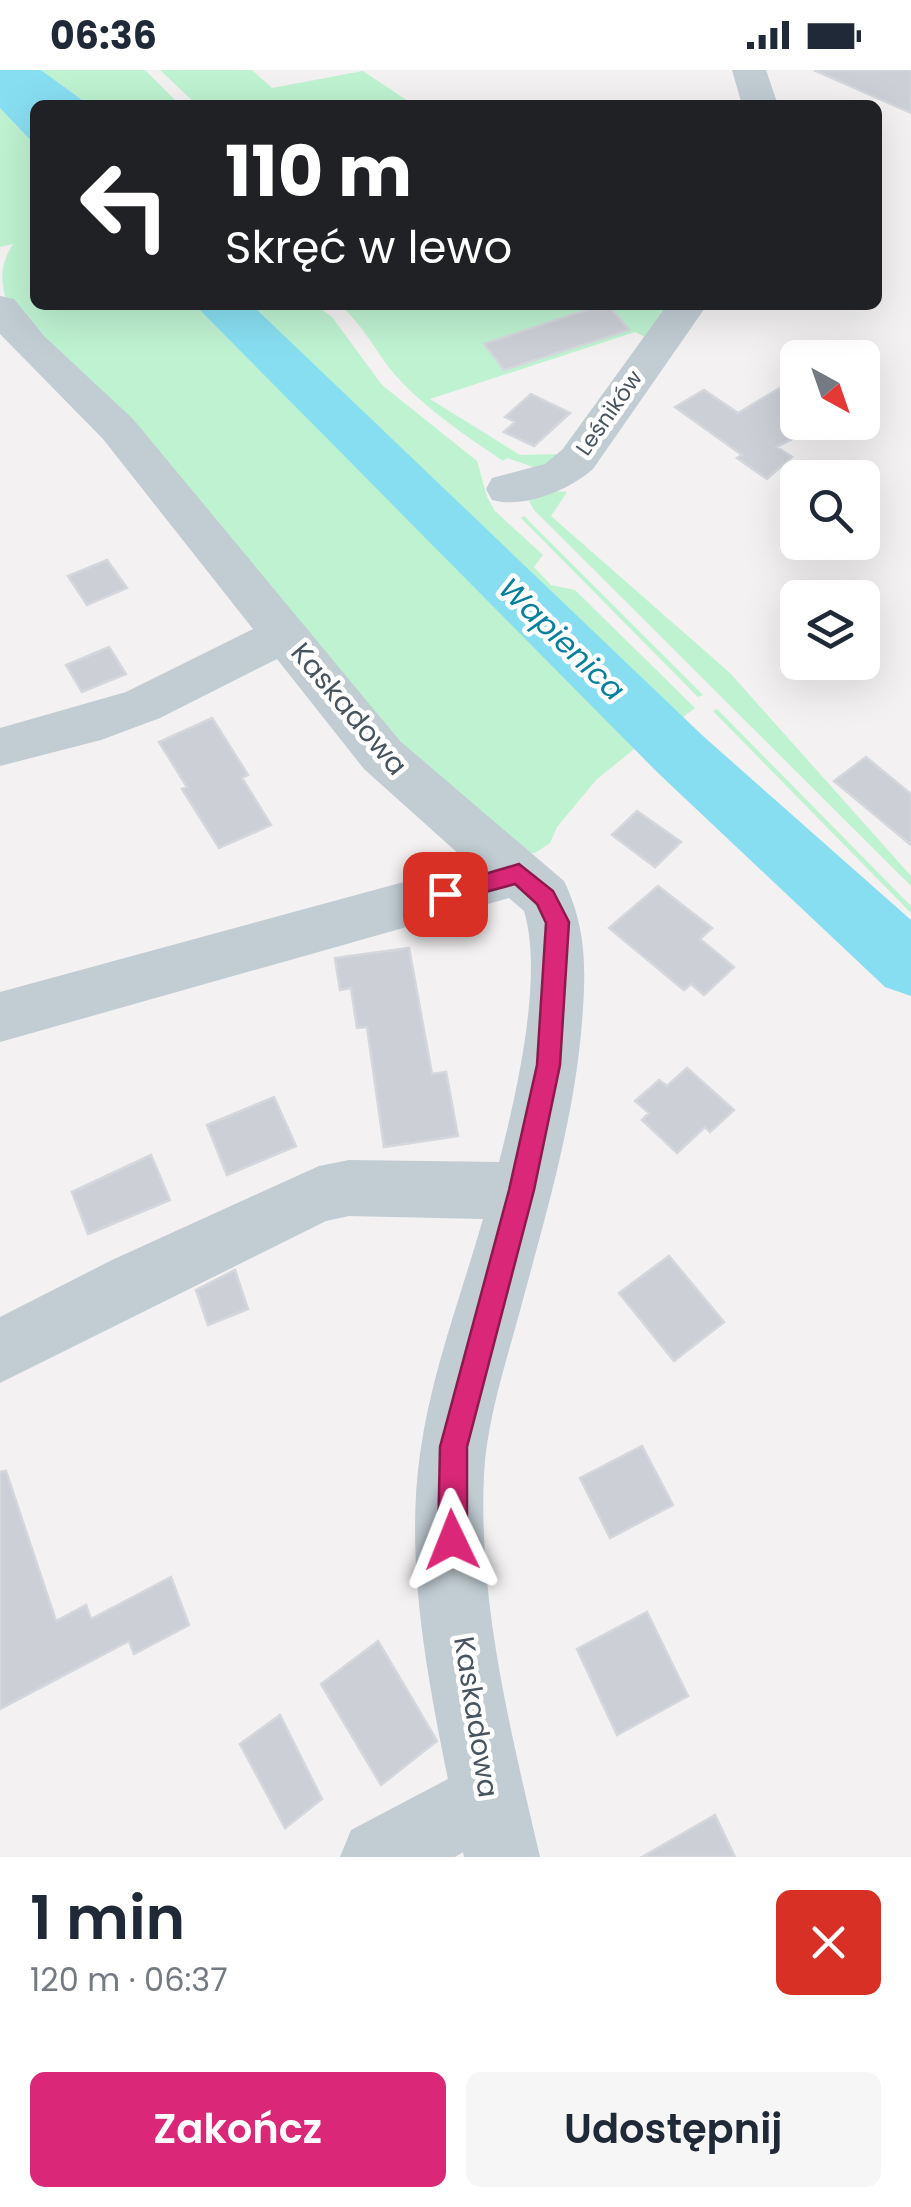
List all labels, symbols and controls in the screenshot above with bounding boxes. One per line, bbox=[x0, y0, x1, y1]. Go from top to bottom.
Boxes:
text: 06:36 bbox=[50, 9, 157, 62]
text: 110 m bbox=[225, 122, 412, 221]
icon: left bbox=[60, 140, 190, 270]
text: Skręć w lewo bbox=[225, 216, 512, 279]
north arrow bbox=[780, 340, 880, 440]
map controls bbox=[780, 340, 880, 680]
street label: Leśników bbox=[568, 364, 650, 462]
button: search bbox=[780, 460, 880, 560]
water label: Wapienica bbox=[489, 568, 635, 710]
button: layers bbox=[780, 580, 880, 680]
street label: Kaskadowa bbox=[282, 634, 416, 784]
pin bbox=[403, 852, 488, 937]
icon: arrive bbox=[418, 867, 473, 922]
position arrow bbox=[400, 1488, 504, 1592]
street label: Kaskadowa bbox=[444, 1634, 508, 1800]
text: 1 min bbox=[30, 1876, 185, 1960]
button: close bbox=[776, 1890, 881, 1995]
text: 120 m · 06:37 bbox=[30, 1957, 228, 2002]
button: Zakończ bbox=[30, 2072, 446, 2187]
button: Udostępnij bbox=[466, 2072, 881, 2187]

